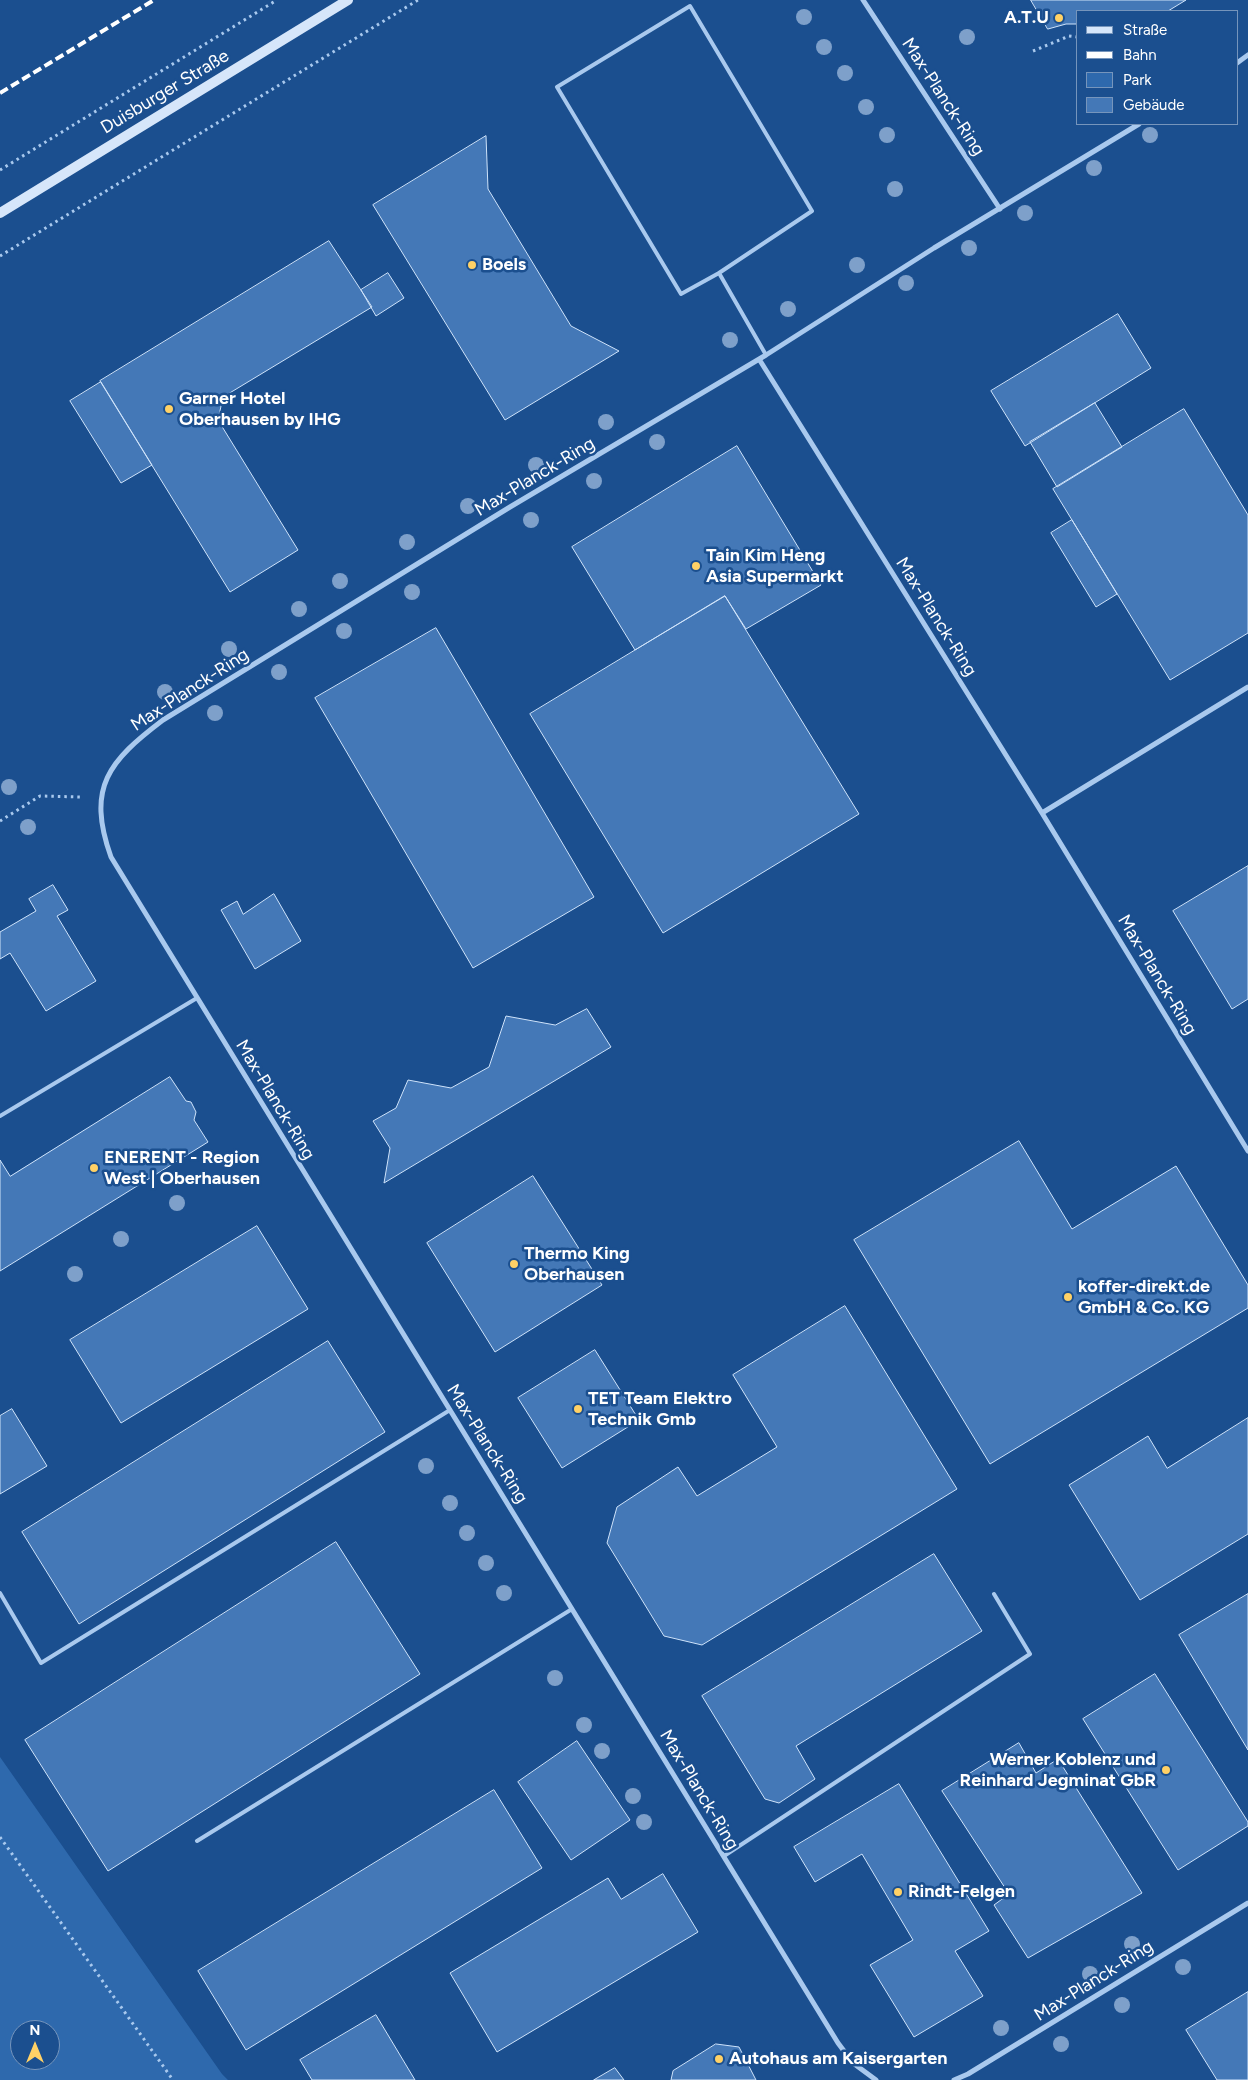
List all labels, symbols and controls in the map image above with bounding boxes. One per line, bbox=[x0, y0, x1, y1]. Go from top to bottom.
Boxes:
place label: A.T.U bbox=[1004, 7, 1049, 29]
legend bbox=[1076, 10, 1238, 125]
marker: A.T.U bbox=[1053, 12, 1065, 24]
text: Straße bbox=[1123, 21, 1167, 39]
street label: Max-Planck-Ring bbox=[897, 34, 989, 160]
street label: Duisburger Straße bbox=[97, 45, 233, 139]
text: Bahn bbox=[1123, 46, 1157, 64]
text: Park bbox=[1123, 71, 1152, 89]
text: Gebäude bbox=[1123, 96, 1184, 114]
place label: Boels bbox=[482, 254, 526, 276]
marker: Boels bbox=[466, 259, 478, 271]
place label: Garner Hotel Oberhausen by IHG bbox=[179, 388, 341, 430]
marker: Garner Hotel Oberhausen by IHG bbox=[163, 403, 175, 415]
street label: Max-Planck-Ring bbox=[471, 433, 599, 521]
place label: Tain Kim Heng Asia Supermarkt bbox=[706, 545, 844, 588]
street label: Max-Planck-Ring bbox=[891, 554, 981, 680]
marker: Tain Kim Heng Asia Supermarkt bbox=[690, 560, 702, 572]
street label: Max-Planck-Ring bbox=[127, 644, 253, 736]
street label: Max-Planck-Ring bbox=[1113, 911, 1201, 1039]
street label: Max-Planck-Ring bbox=[231, 1036, 319, 1164]
place label: ENERENT - Region West | Oberhausen bbox=[104, 1147, 260, 1190]
marker: ENERENT - Region West | Oberhausen bbox=[88, 1162, 100, 1174]
place label: Thermo King Oberhausen bbox=[524, 1243, 630, 1286]
marker: Thermo King Oberhausen bbox=[508, 1258, 520, 1270]
place label: koffer-direkt.de GmbH & Co. KG bbox=[1078, 1276, 1210, 1318]
marker: koffer-direkt.de GmbH & Co. KG bbox=[1062, 1291, 1074, 1303]
street label: Max-Planck-Ring bbox=[442, 1381, 532, 1507]
place label: TET Team Elektro Technik Gmb bbox=[588, 1388, 732, 1430]
marker: TET Team Elektro Technik Gmb bbox=[572, 1403, 584, 1415]
street label: Max-Planck-Ring bbox=[655, 1726, 743, 1854]
place label: Werner Koblenz und Reinhard Jegminat GbR bbox=[960, 1749, 1156, 1792]
marker: Werner Koblenz und Reinhard Jegminat GbR bbox=[1160, 1764, 1172, 1776]
place label: Rindt-Felgen bbox=[908, 1881, 1015, 1903]
marker: Rindt-Felgen bbox=[892, 1886, 904, 1898]
street label: Max-Planck-Ring bbox=[1031, 1936, 1157, 2026]
north arrow bbox=[10, 2020, 60, 2070]
text: N bbox=[30, 2022, 40, 2039]
place label: Autohaus am Kaisergarten bbox=[729, 2048, 947, 2070]
marker: Autohaus am Kaisergarten bbox=[713, 2053, 725, 2065]

